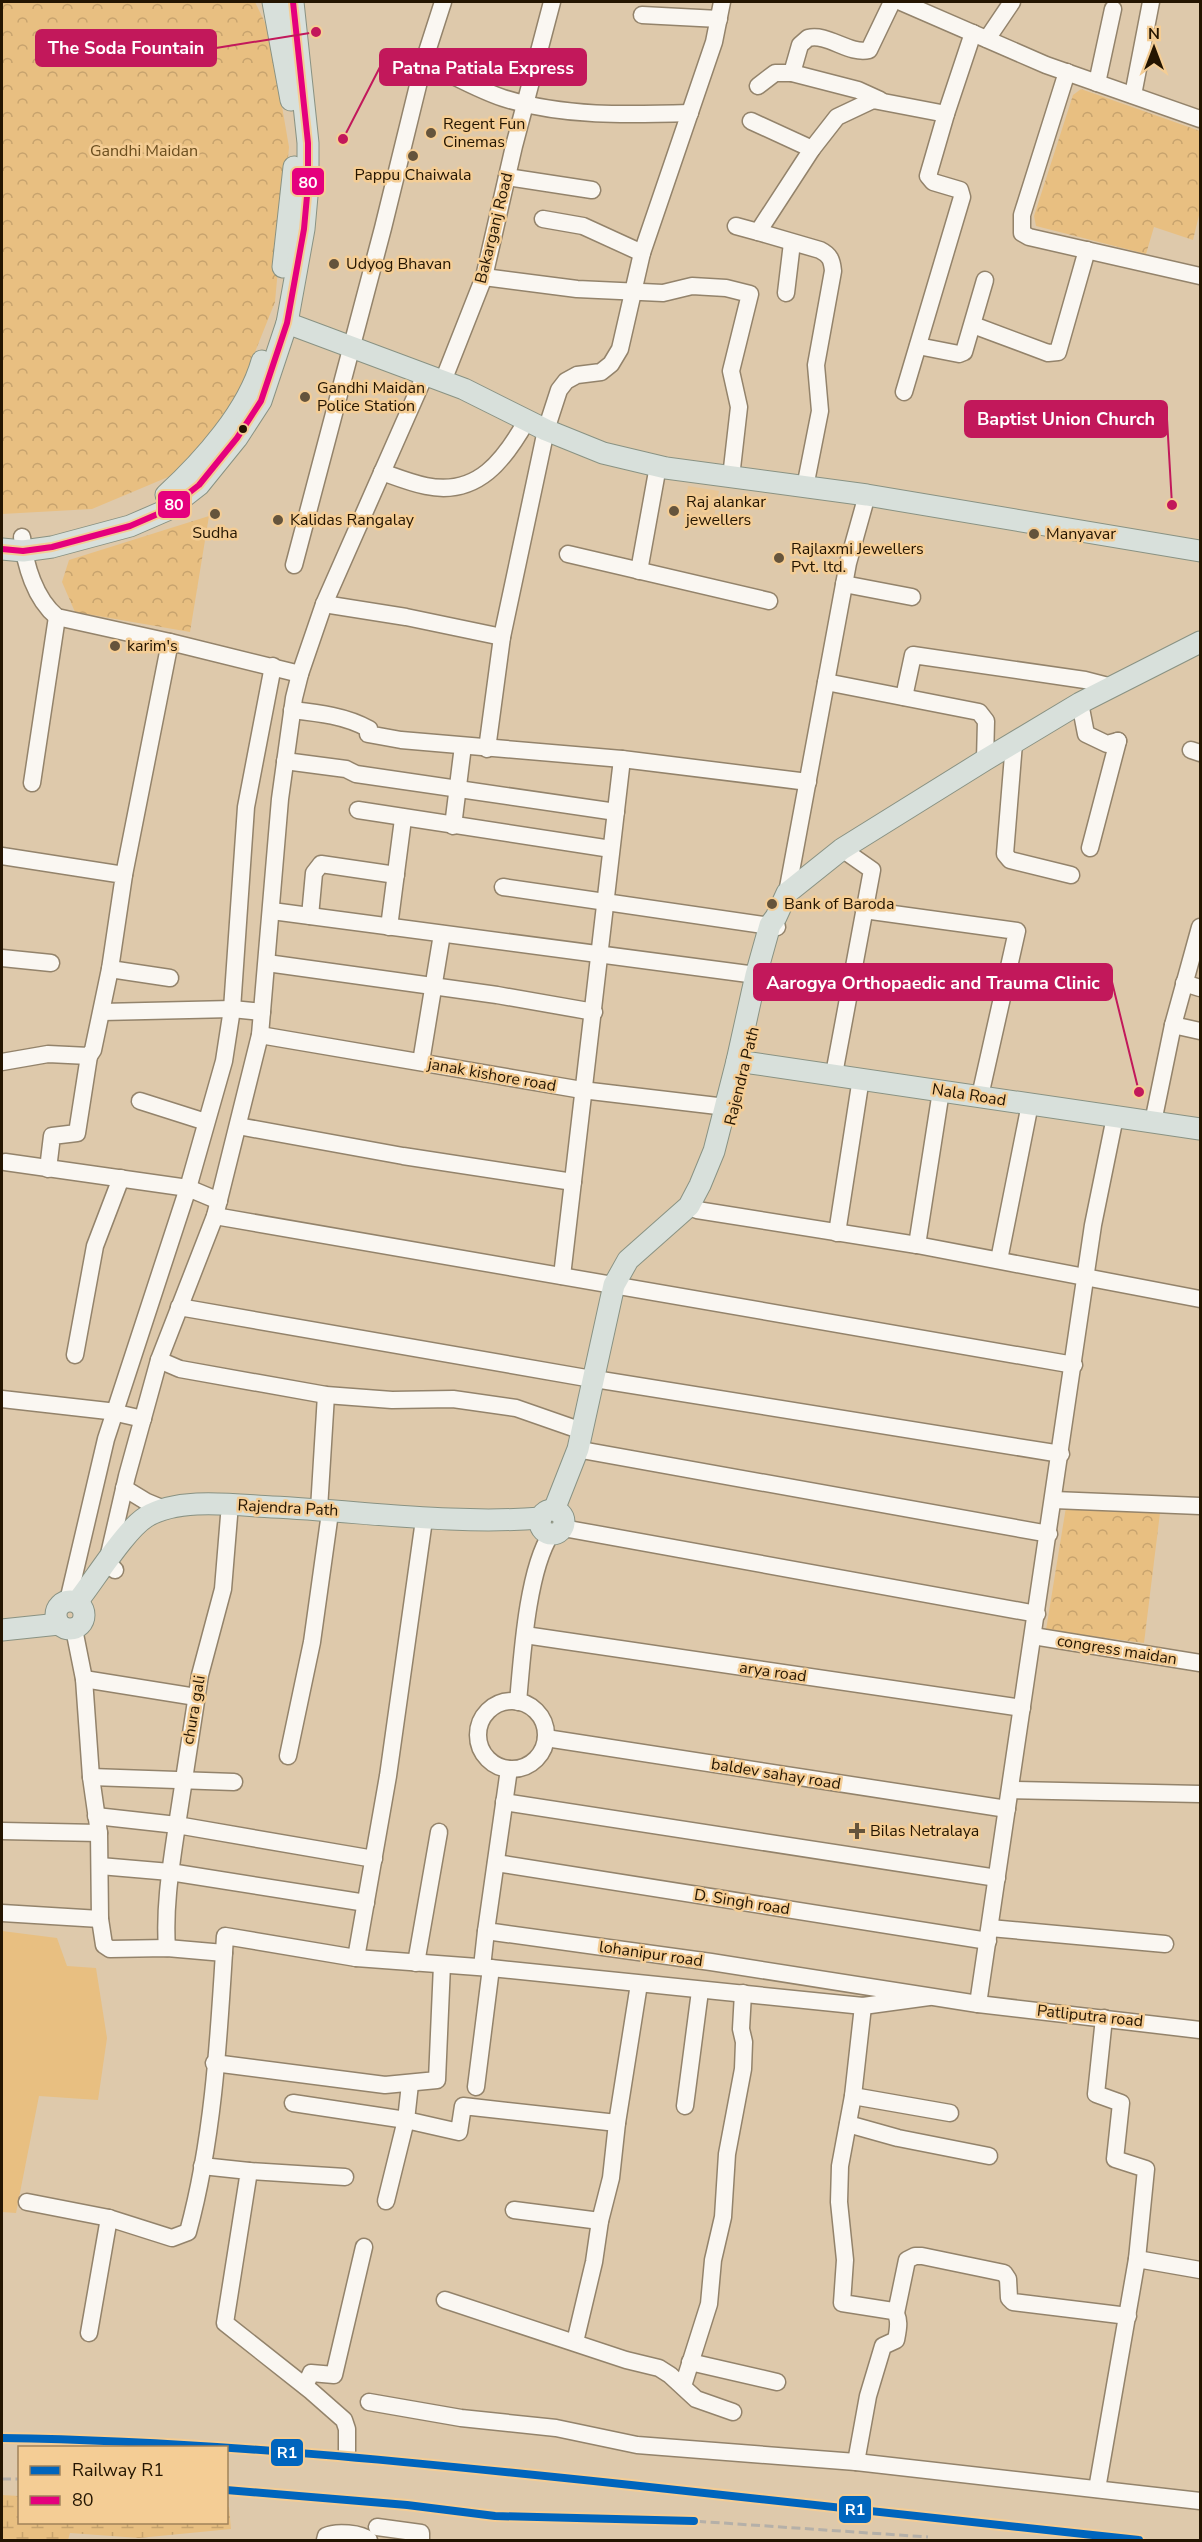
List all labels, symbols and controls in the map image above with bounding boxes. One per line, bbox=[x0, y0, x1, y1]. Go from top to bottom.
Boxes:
north arrow bbox=[1124, 18, 1184, 78]
text: N bbox=[1148, 23, 1160, 45]
callout: The Soda Fountain bbox=[36, 30, 216, 66]
text: The Soda Fountain bbox=[48, 36, 204, 60]
callout: Patna Patiala Express bbox=[380, 49, 586, 85]
text: Patna Patiala Express bbox=[392, 56, 574, 80]
place label: Regent Fun Cinemas bbox=[443, 113, 525, 153]
marker: Regent Fun Cinemas bbox=[424, 126, 438, 140]
park label: Gandhi Maidan bbox=[90, 140, 198, 162]
marker: Pappu Chaiwala bbox=[406, 149, 420, 163]
place label: Pappu Chaiwala bbox=[354, 164, 472, 186]
line badge: 80 bbox=[291, 167, 325, 196]
street label: Bakarganj Road bbox=[470, 170, 518, 286]
text: 80 bbox=[298, 172, 318, 194]
place label: Udyog Bhavan bbox=[346, 253, 451, 275]
marker: Udyog Bhavan bbox=[327, 257, 341, 271]
place label: Gandhi Maidan Police Station bbox=[317, 377, 425, 417]
marker: Gandhi Maidan Police Station bbox=[298, 390, 312, 404]
callout: Baptist Union Church bbox=[965, 401, 1167, 437]
text: Baptist Union Church bbox=[977, 407, 1155, 431]
unlabelled marker bbox=[237, 423, 249, 435]
line badge: 80 bbox=[157, 490, 191, 519]
place label: Raj alankar jewellers bbox=[685, 491, 766, 531]
text: 80 bbox=[164, 494, 184, 516]
marker: Raj alankar jewellers bbox=[667, 504, 681, 518]
marker: Sudha bbox=[208, 507, 222, 521]
place label: Kalidas Rangalay bbox=[290, 509, 415, 531]
marker: Kalidas Rangalay bbox=[271, 513, 285, 527]
place label: Sudha bbox=[192, 522, 238, 544]
place label: Manyavar bbox=[1046, 523, 1116, 545]
marker: Manyavar bbox=[1027, 527, 1041, 541]
place label: Rajlaxmi Jewellers Pvt. ltd. bbox=[791, 538, 924, 578]
marker: Rajlaxmi Jewellers Pvt. ltd. bbox=[772, 551, 786, 565]
place label: karim's bbox=[127, 635, 178, 657]
marker: karim's bbox=[108, 639, 122, 653]
place label: Bank of Baroda bbox=[784, 893, 894, 915]
marker: Bank of Baroda bbox=[765, 897, 779, 911]
callout: Aarogya Orthopaedic and Trauma Clinic bbox=[754, 964, 1112, 1000]
text: Aarogya Orthopaedic and Trauma Clinic bbox=[766, 971, 1100, 995]
street label: Rajendra Path bbox=[719, 1024, 765, 1128]
street label: janak kishore road bbox=[425, 1053, 558, 1097]
street label: Nala Road bbox=[930, 1078, 1008, 1112]
street label: Rajendra Path bbox=[237, 1494, 339, 1522]
street label: congress maidan bbox=[1056, 1630, 1178, 1670]
street label: arya road bbox=[738, 1656, 808, 1688]
street label: chura gali bbox=[177, 1674, 211, 1746]
street label: baldev sahay road bbox=[710, 1753, 842, 1795]
place label: Bilas Netralaya bbox=[870, 1820, 979, 1842]
marker: Bilas Netralaya bbox=[848, 1822, 866, 1840]
street label: D. Singh road bbox=[693, 1884, 791, 1920]
street label: lohanipur road bbox=[598, 1936, 704, 1972]
street label: Patliputra road bbox=[1036, 1999, 1144, 2033]
line badge: R1 bbox=[270, 2438, 304, 2467]
text: R1 bbox=[277, 2442, 297, 2464]
legend bbox=[18, 2446, 228, 2524]
text: Railway R1 bbox=[72, 2458, 164, 2482]
text: 80 bbox=[72, 2488, 94, 2512]
line badge: R1 bbox=[838, 2495, 872, 2524]
text: R1 bbox=[845, 2499, 865, 2521]

